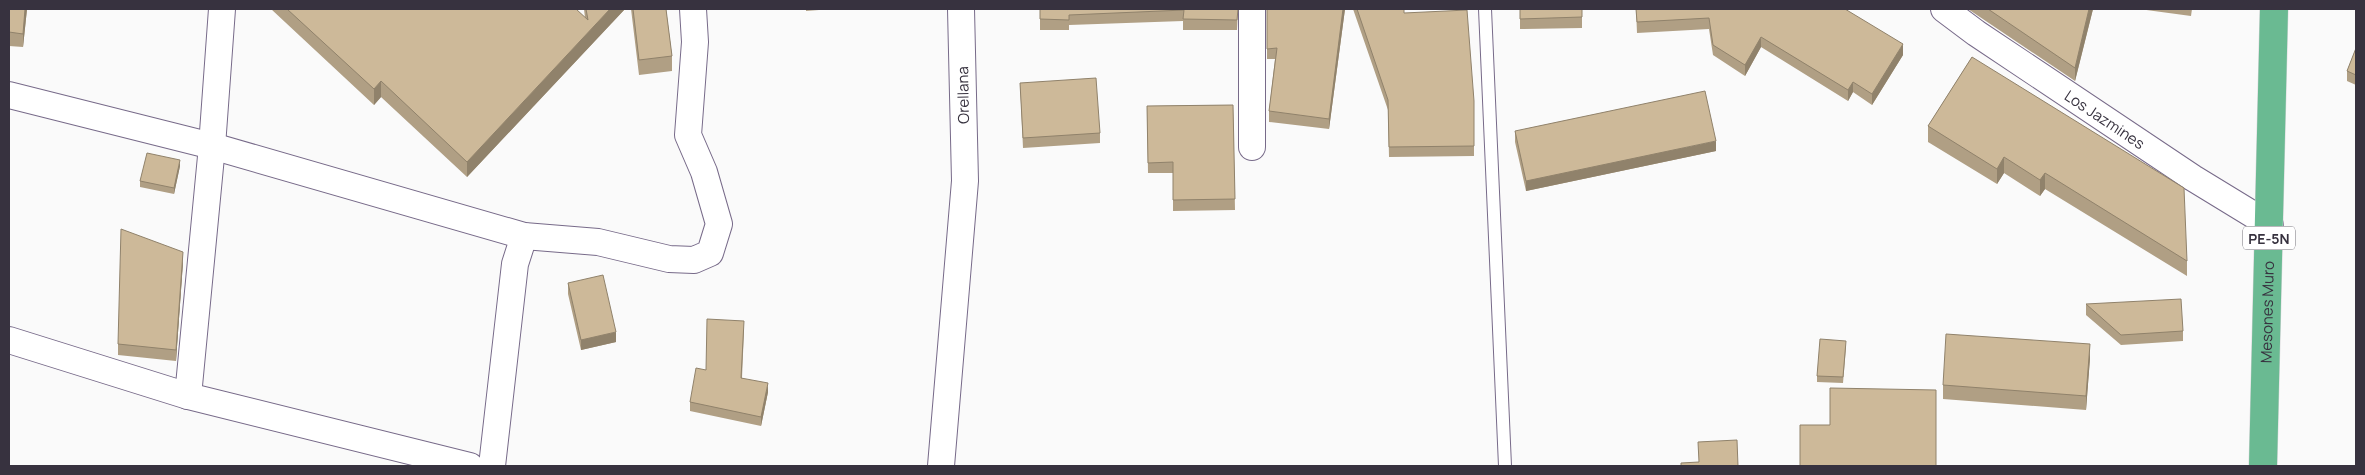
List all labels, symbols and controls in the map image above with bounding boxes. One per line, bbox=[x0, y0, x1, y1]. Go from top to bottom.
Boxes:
street label: Orellana bbox=[952, 66, 974, 124]
street label: Los Jazmines bbox=[2061, 85, 2149, 154]
road number: PE-5N bbox=[2243, 227, 2295, 250]
street label: Mesones Muro bbox=[2255, 261, 2278, 363]

